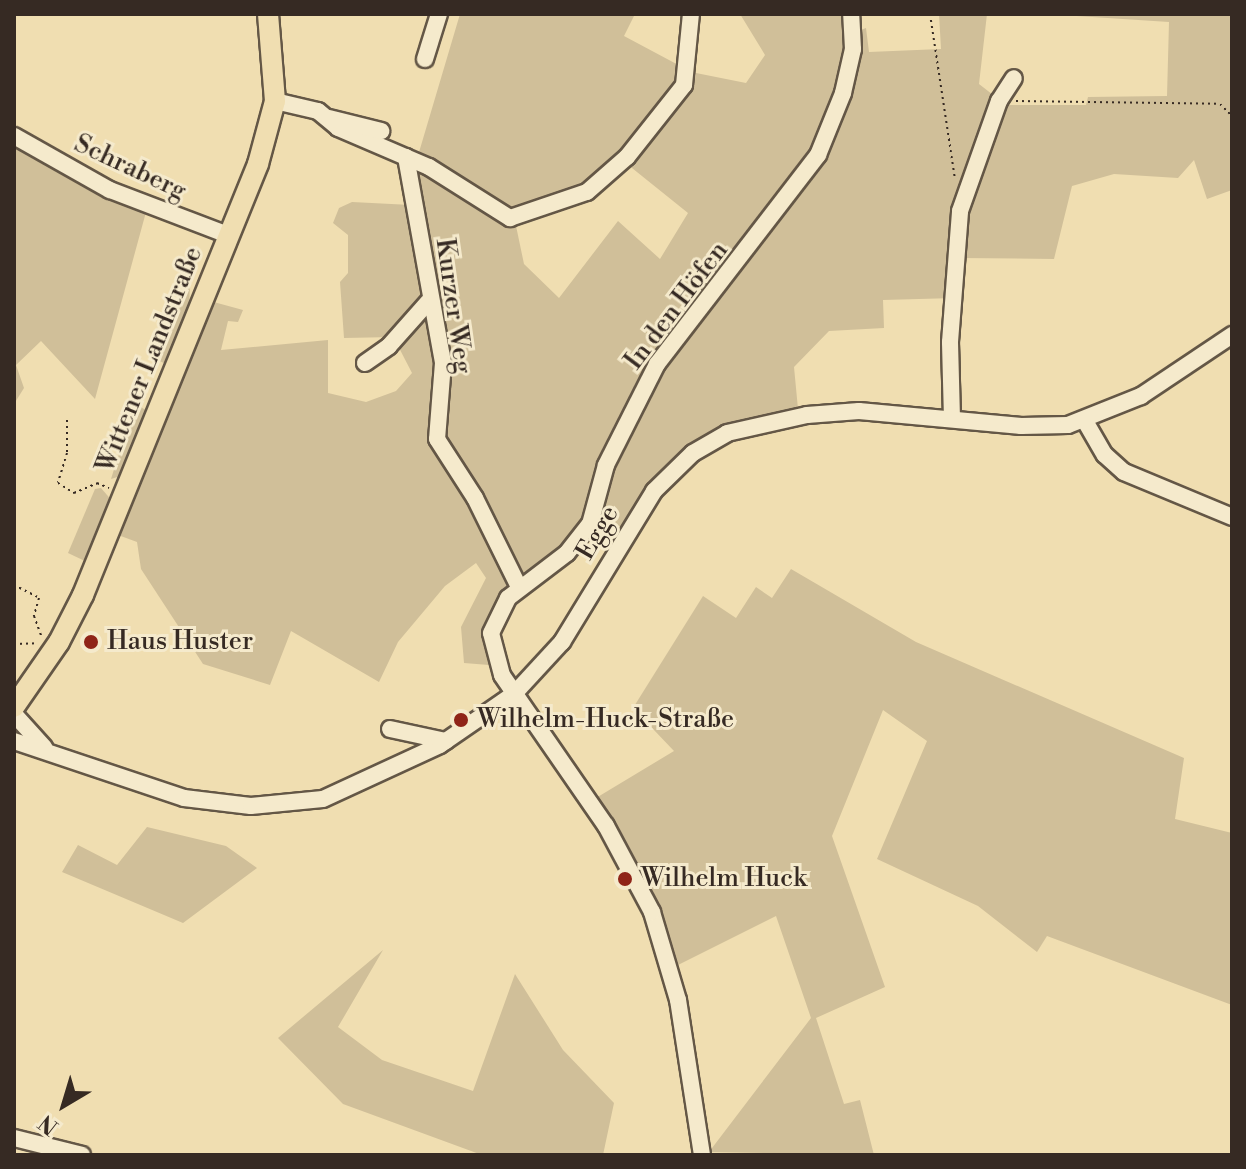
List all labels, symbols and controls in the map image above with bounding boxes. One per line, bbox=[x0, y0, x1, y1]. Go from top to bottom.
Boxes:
street label: Schraberg bbox=[69, 128, 191, 208]
street label: Kurzer Weg bbox=[428, 236, 478, 376]
street label: In den Höfen bbox=[619, 236, 735, 376]
street label: Wittener Landstraße bbox=[90, 242, 210, 478]
street label: Egge bbox=[570, 500, 626, 566]
place label: Haus Huster bbox=[107, 626, 253, 658]
marker: Haus Huster bbox=[82, 633, 100, 651]
place label: Wilhelm-Huck-Straße bbox=[477, 704, 734, 736]
marker: Wilhelm-Huck-Straße bbox=[452, 711, 470, 729]
place label: Wilhelm Huck bbox=[641, 863, 807, 895]
marker: Wilhelm Huck bbox=[616, 870, 634, 888]
north arrow bbox=[24, 1065, 104, 1145]
text: N bbox=[34, 1108, 64, 1140]

